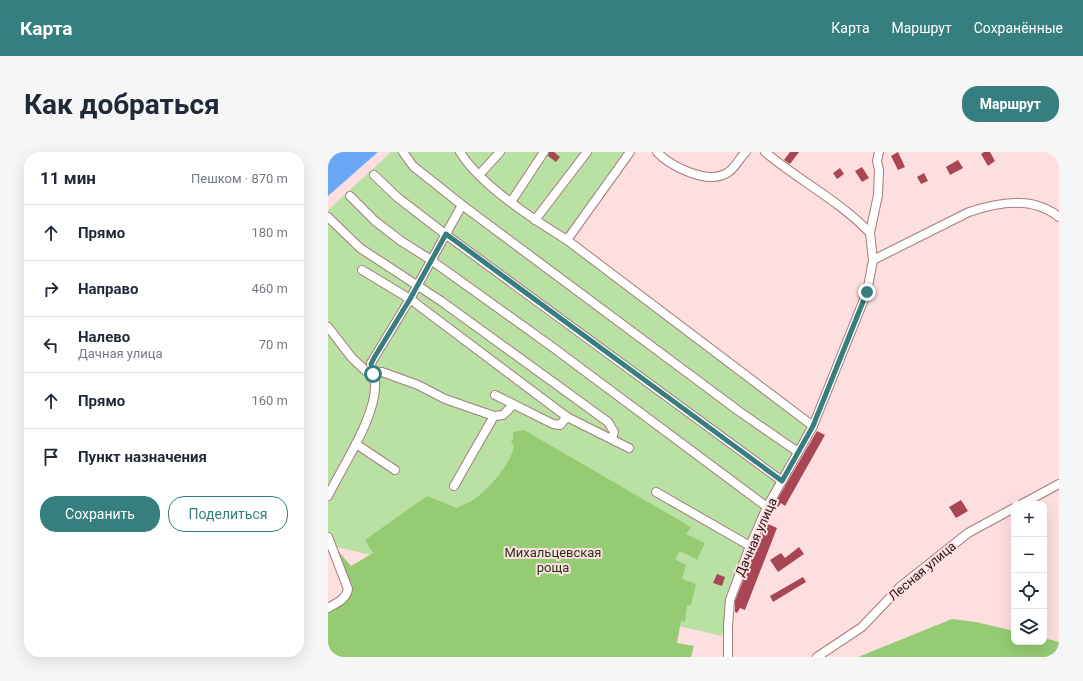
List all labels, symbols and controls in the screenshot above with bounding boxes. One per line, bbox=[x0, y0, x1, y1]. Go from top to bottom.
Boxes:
text: Карта bbox=[20, 17, 72, 40]
text: Карта bbox=[831, 20, 870, 36]
text: Маршрут bbox=[892, 20, 952, 36]
text: Сохранённые bbox=[974, 20, 1063, 36]
button: Маршрут bbox=[962, 86, 1059, 122]
text: Как добраться bbox=[24, 88, 220, 121]
text: 11 мин bbox=[40, 168, 96, 188]
text: Пешком · 870 m bbox=[191, 171, 288, 186]
icon: ahead bbox=[40, 222, 62, 244]
text: Прямо bbox=[78, 224, 125, 242]
text: 180 m bbox=[251, 225, 288, 240]
icon: right bbox=[40, 278, 62, 300]
text: Направо bbox=[78, 280, 139, 298]
text: 460 m bbox=[251, 281, 288, 296]
route end bbox=[858, 283, 876, 301]
text: Налево bbox=[78, 328, 130, 346]
icon: left bbox=[40, 334, 62, 356]
text: 70 m bbox=[259, 337, 288, 352]
text: Дачная улица bbox=[78, 346, 163, 361]
route start bbox=[364, 365, 382, 383]
icon: ahead bbox=[40, 390, 62, 412]
text: Прямо bbox=[78, 392, 125, 410]
text: 160 m bbox=[251, 393, 288, 408]
icon: arrive bbox=[40, 446, 62, 468]
text: Пункт назначения bbox=[78, 448, 207, 466]
street label: Дачная улица bbox=[732, 495, 780, 579]
button: Сохранить bbox=[40, 496, 160, 532]
button: Поделиться bbox=[168, 496, 288, 532]
map controls bbox=[1011, 501, 1047, 645]
button: + bbox=[1011, 501, 1047, 537]
button: − bbox=[1011, 537, 1047, 573]
street label: Лесная улица bbox=[885, 538, 959, 604]
park label: Михальцевская роща bbox=[504, 545, 602, 575]
button: locate bbox=[1011, 573, 1047, 609]
button: layers bbox=[1011, 609, 1047, 645]

